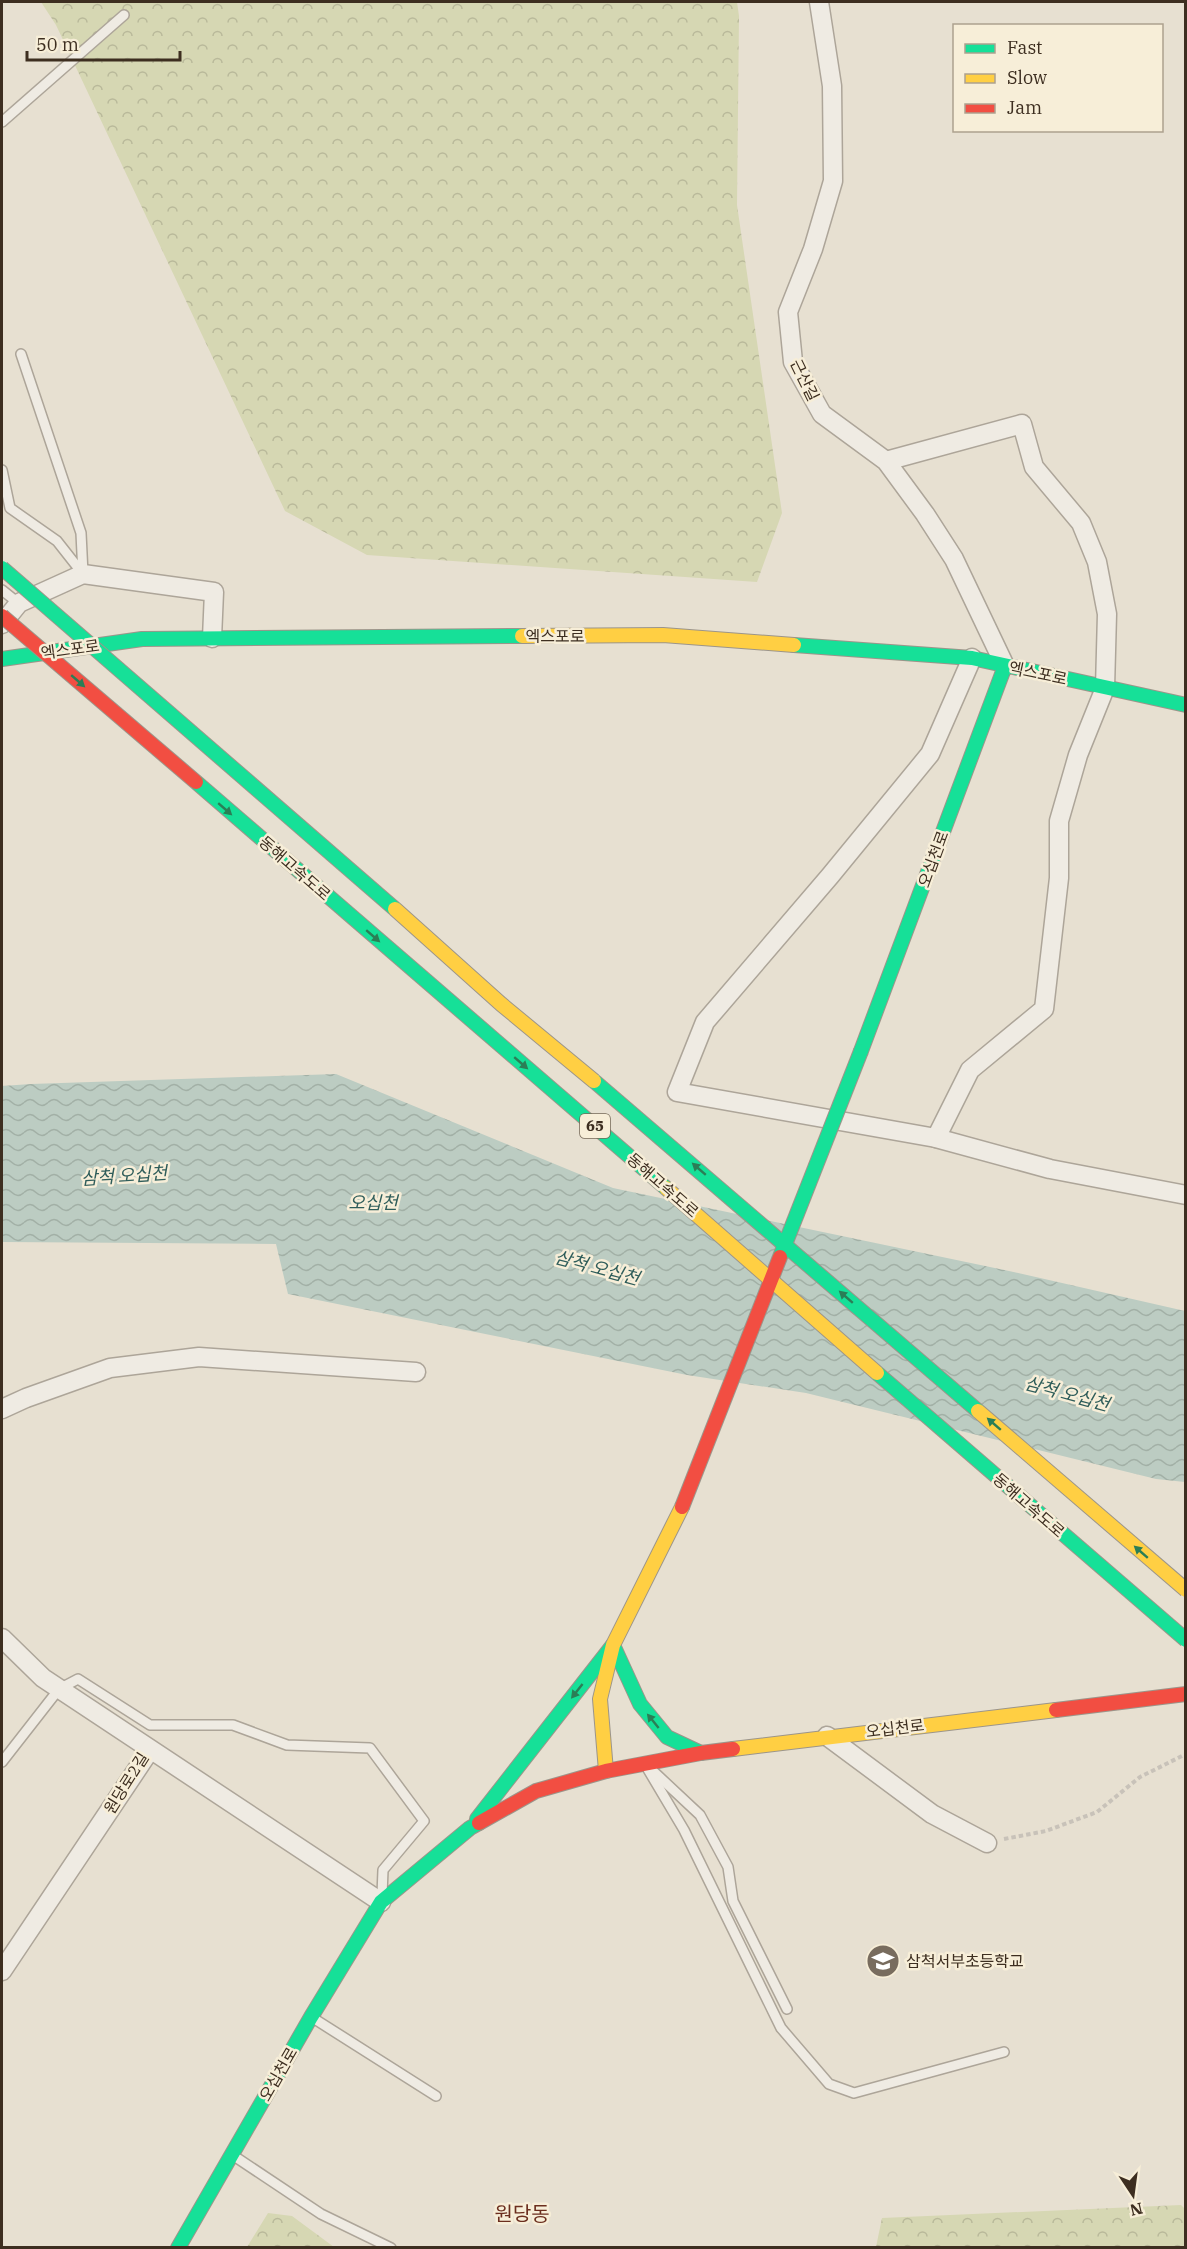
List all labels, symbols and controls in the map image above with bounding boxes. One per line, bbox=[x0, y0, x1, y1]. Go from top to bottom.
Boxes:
scale bar bbox=[27, 24, 180, 62]
legend bbox=[953, 24, 1163, 132]
text: 50 m bbox=[36, 33, 79, 56]
text: Fast bbox=[1007, 36, 1042, 59]
text: Slow bbox=[1007, 66, 1047, 89]
text: Jam bbox=[1007, 96, 1042, 119]
street label: 근산길 bbox=[786, 356, 824, 404]
street label: 엑스포로 bbox=[526, 626, 585, 646]
street label: 엑스포로 bbox=[39, 635, 101, 663]
street label: 엑스포로 bbox=[1007, 657, 1069, 689]
one-way arrow bbox=[70, 675, 86, 688]
one-way arrow bbox=[217, 802, 232, 815]
street label: 오십천로 bbox=[914, 828, 953, 890]
street label: 동해고속도로 bbox=[255, 831, 335, 905]
one-way arrow bbox=[365, 929, 380, 942]
one-way arrow bbox=[513, 1056, 529, 1069]
road number: 65 bbox=[580, 1114, 610, 1138]
street label: 동해고속도로 bbox=[623, 1148, 703, 1222]
water label: 삼척 오십천 bbox=[80, 1161, 170, 1190]
one-way arrow bbox=[692, 1163, 707, 1176]
water label: 오십천 bbox=[348, 1191, 400, 1214]
water label: 삼척 오십천 bbox=[552, 1245, 644, 1290]
one-way arrow bbox=[839, 1291, 854, 1304]
water label: 삼척 오십천 bbox=[1022, 1371, 1114, 1416]
one-way arrow bbox=[986, 1418, 1002, 1431]
street label: 동해고속도로 bbox=[989, 1468, 1069, 1542]
one-way arrow bbox=[1134, 1546, 1149, 1559]
one-way arrow bbox=[570, 1683, 583, 1699]
one-way arrow bbox=[647, 1713, 660, 1729]
street label: 오십천로 bbox=[865, 1714, 926, 1742]
street label: 원당로2길 bbox=[99, 1749, 153, 1817]
school or university icon: 삼척서부초등학교 bbox=[865, 1943, 901, 1979]
place label: 삼척서부초등학교 bbox=[906, 1951, 1024, 1971]
street label: 오십천로 bbox=[255, 2043, 302, 2105]
north arrow bbox=[1103, 2165, 1163, 2225]
text: N bbox=[1128, 2198, 1145, 2221]
district label: 원당동 bbox=[494, 2200, 550, 2227]

